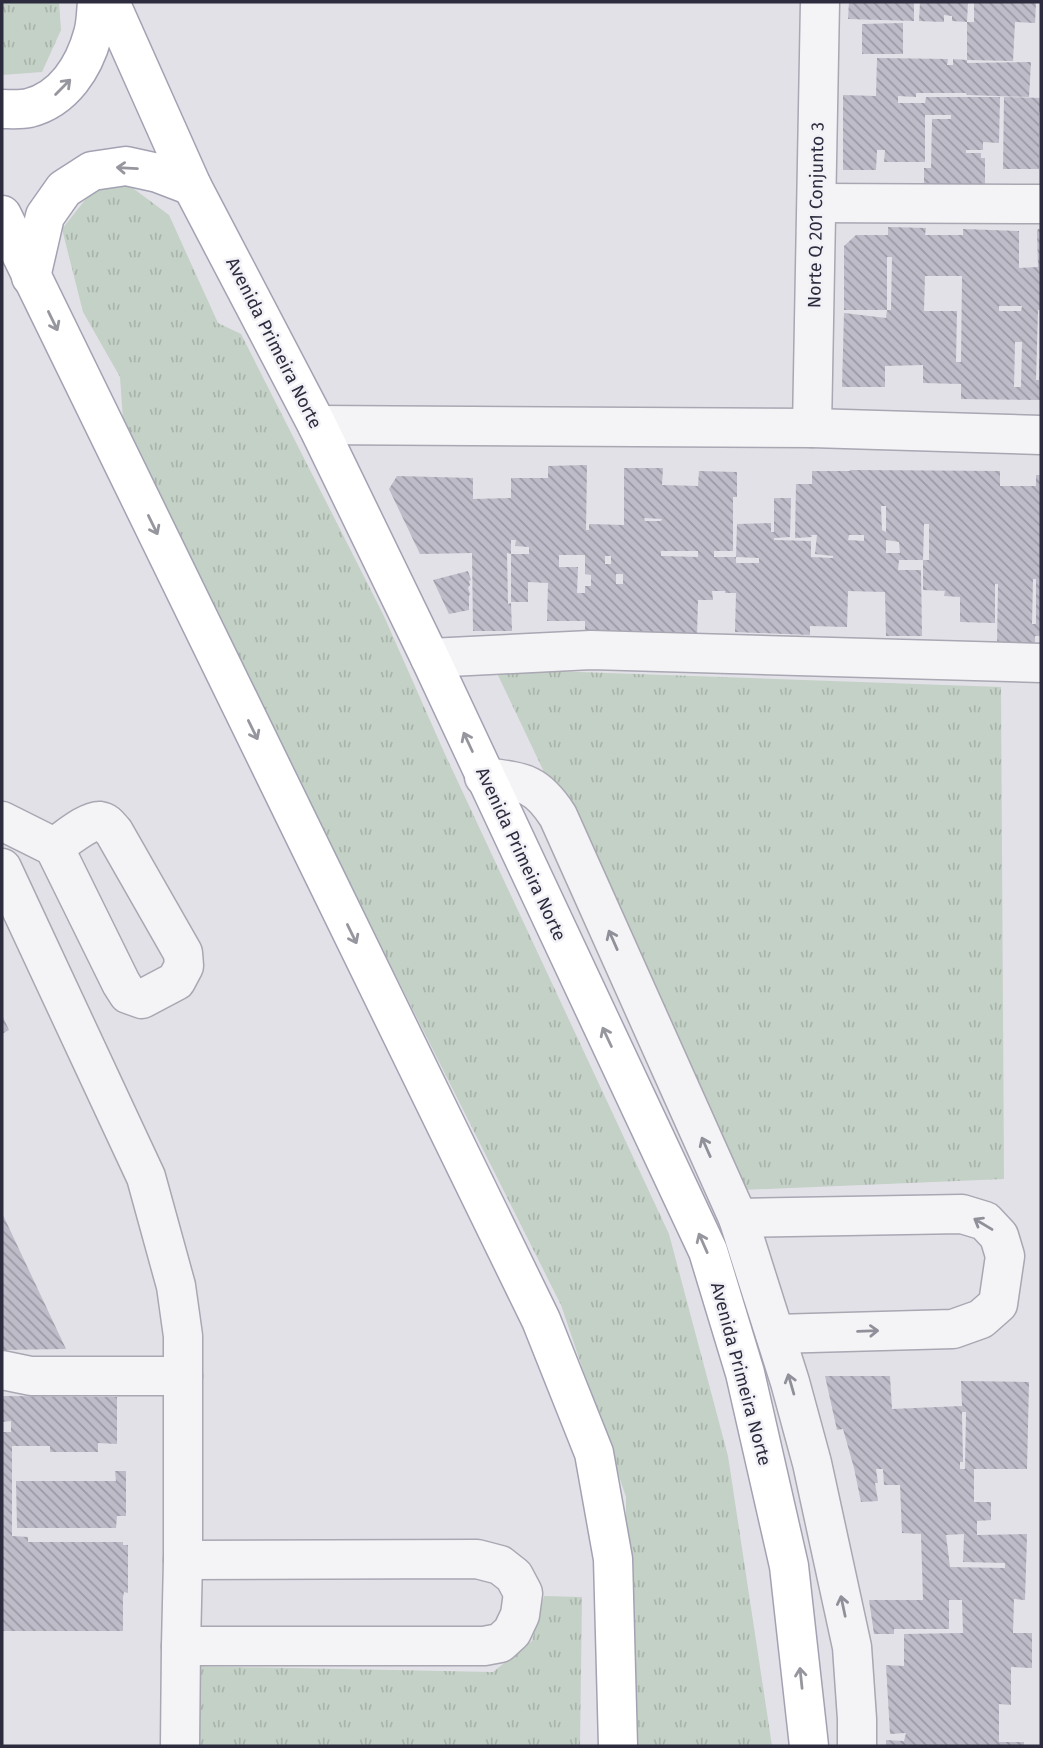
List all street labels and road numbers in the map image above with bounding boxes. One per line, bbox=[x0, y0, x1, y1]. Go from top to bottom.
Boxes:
street label: Norte Q 201 Conjunto 3 bbox=[803, 122, 829, 308]
street label: Avenida Primeira Norte bbox=[221, 254, 327, 432]
street label: Avenida Primeira Norte bbox=[471, 764, 571, 944]
street label: Avenida Primeira Norte bbox=[706, 1280, 776, 1468]

